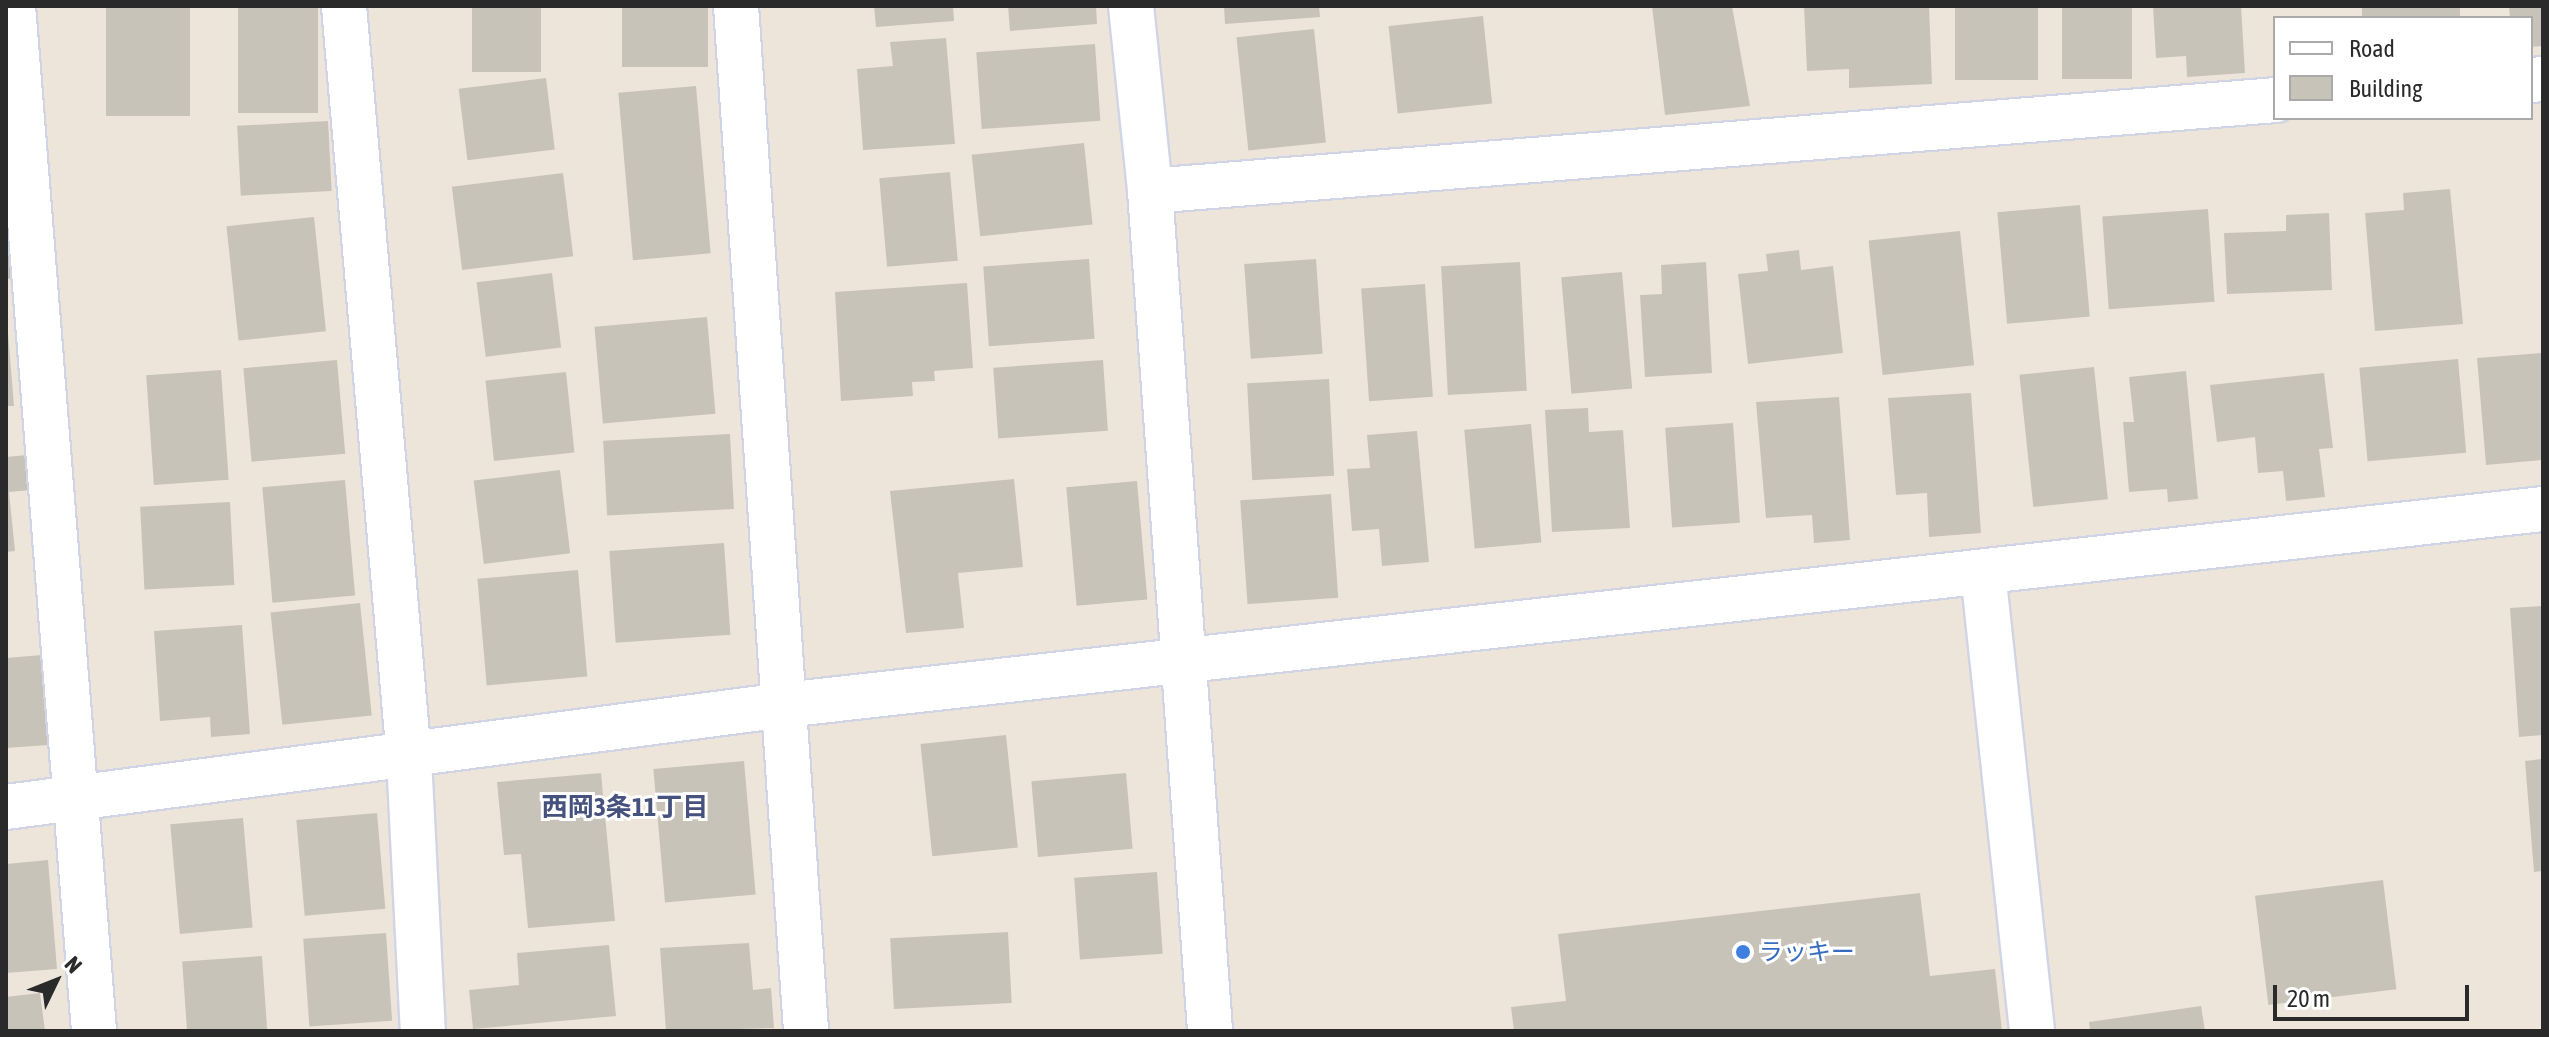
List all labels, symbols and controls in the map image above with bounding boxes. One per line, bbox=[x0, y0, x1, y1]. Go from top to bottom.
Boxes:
legend bbox=[2273, 16, 2533, 120]
text: Road bbox=[2349, 35, 2395, 62]
text: Building bbox=[2349, 75, 2422, 102]
district label: 西岡3条11丁目 bbox=[542, 792, 708, 824]
place label: ラッキー bbox=[1759, 938, 1855, 966]
north arrow bbox=[16, 941, 96, 1021]
marker: ラッキー bbox=[1734, 943, 1752, 961]
text: N bbox=[60, 951, 87, 978]
scale bar bbox=[2277, 969, 2473, 1019]
text: 20 m bbox=[2287, 985, 2330, 1012]

